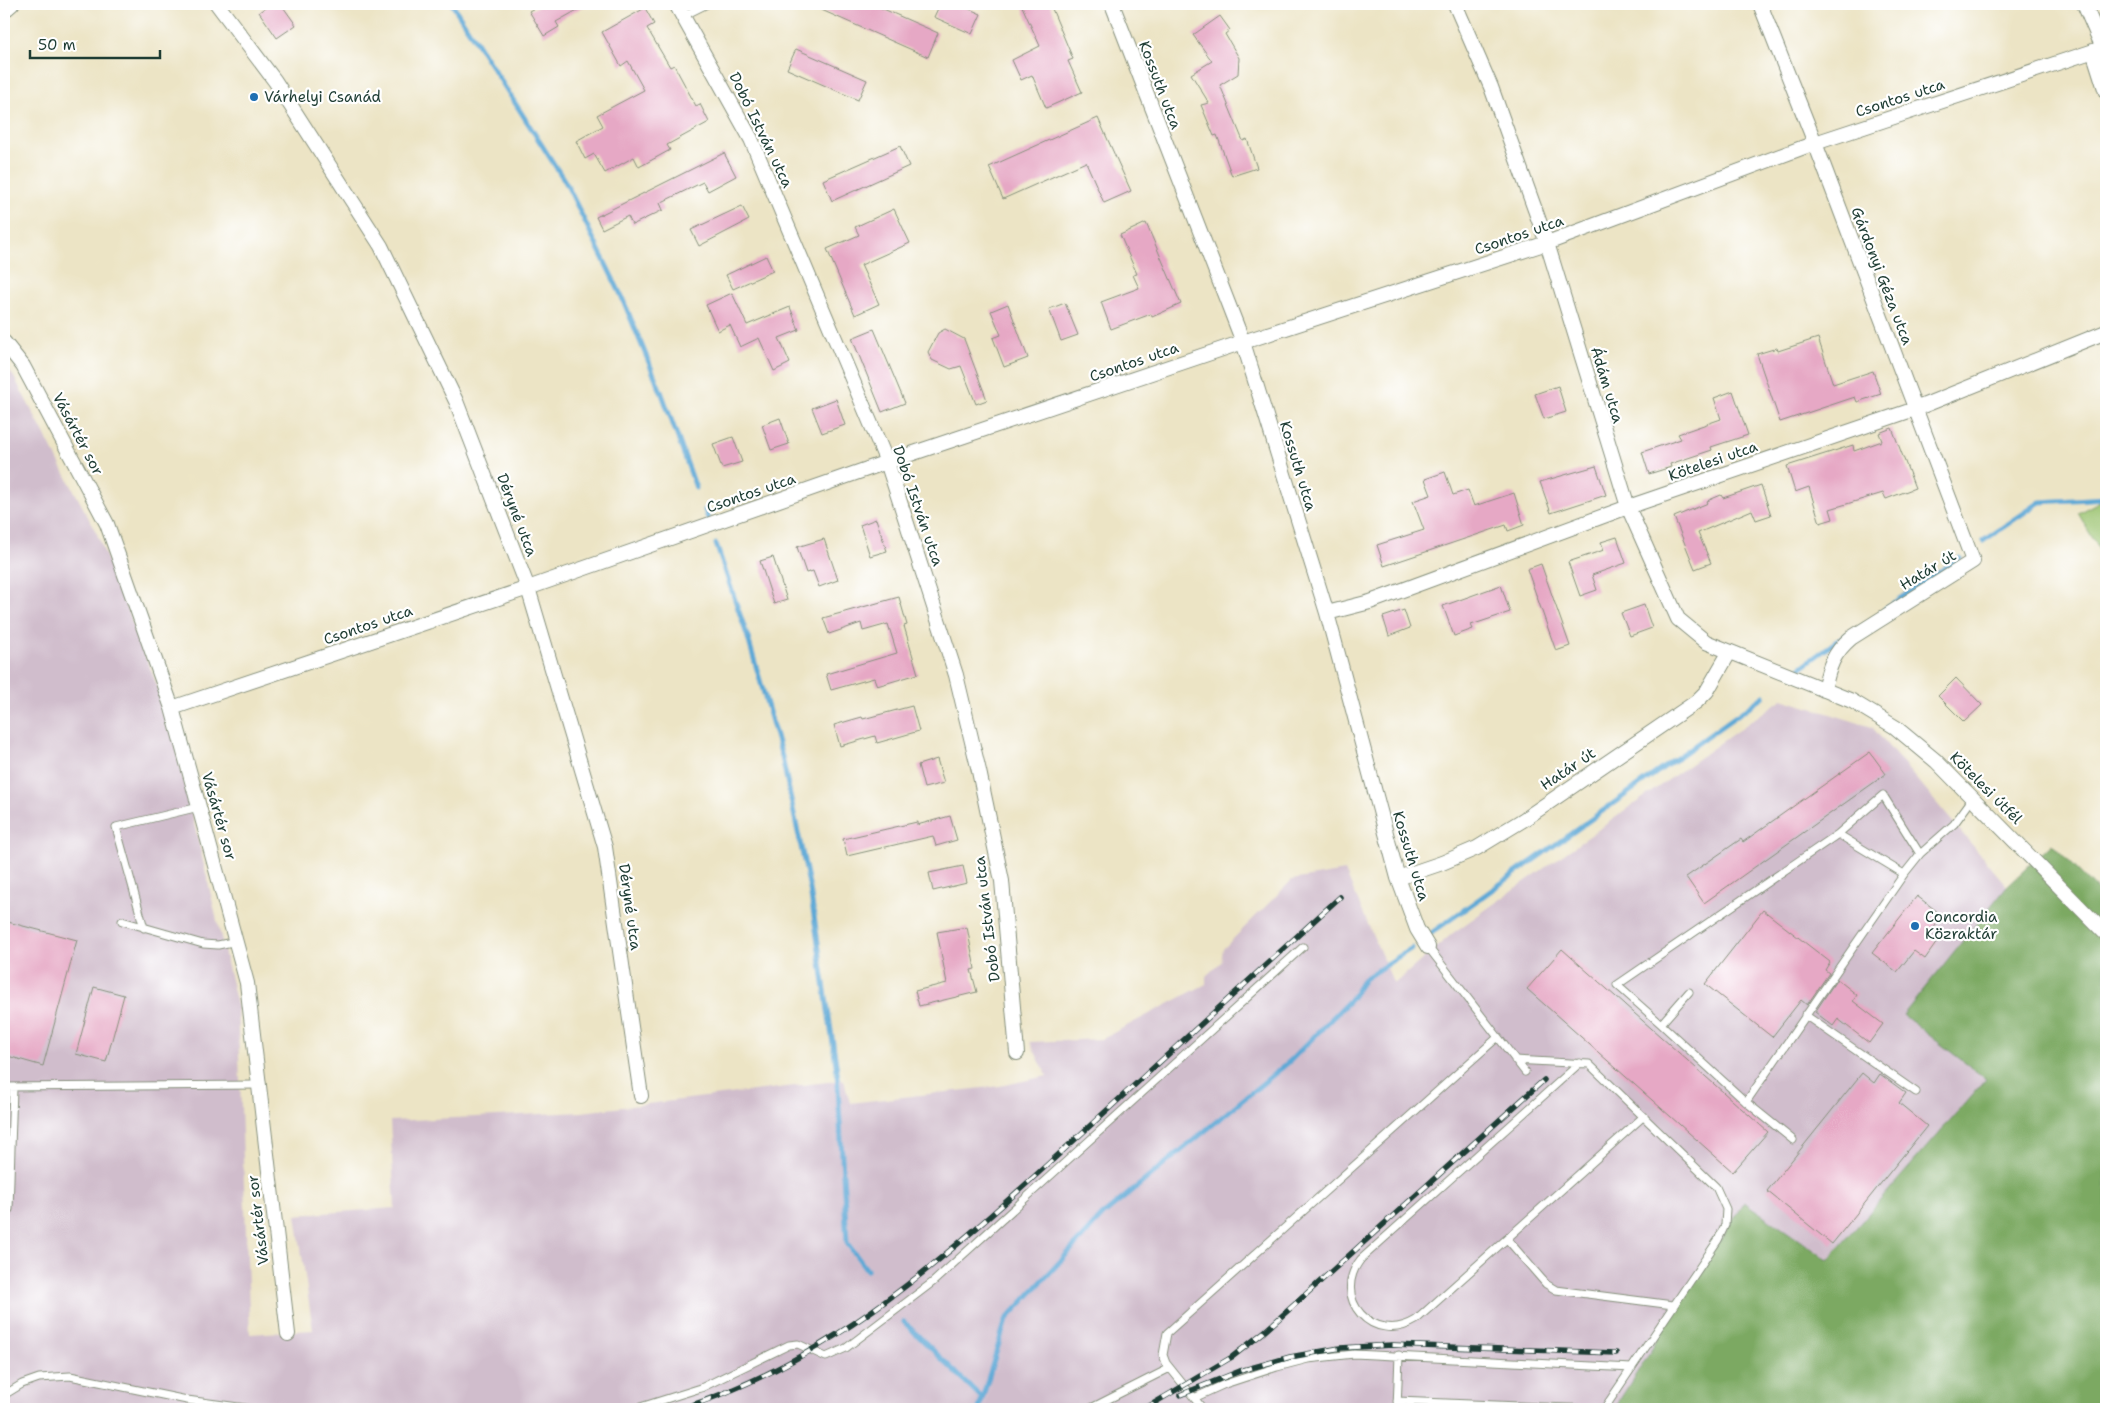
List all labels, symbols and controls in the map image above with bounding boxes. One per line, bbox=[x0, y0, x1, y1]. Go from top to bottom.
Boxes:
scale bar bbox=[30, 28, 160, 60]
text: 50 m bbox=[38, 35, 76, 55]
street label: Kossuth utca bbox=[1134, 38, 1186, 133]
street label: Dobó István utca bbox=[724, 69, 798, 192]
street label: Csontos utca bbox=[1853, 74, 1948, 122]
place label: Várhelyi Csanád bbox=[264, 87, 382, 107]
marker: Várhelyi Csanád bbox=[248, 91, 260, 103]
street label: Gárdonyi Géza utca bbox=[1846, 204, 1918, 348]
street label: Csontos utca bbox=[1472, 210, 1567, 260]
street label: Csontos utca bbox=[1087, 337, 1182, 387]
street label: Ádám utca bbox=[1586, 344, 1629, 426]
street label: Vásártér sor bbox=[48, 389, 108, 479]
street label: Kossuth utca bbox=[1275, 419, 1321, 514]
street label: Kötelesi utca bbox=[1666, 436, 1761, 486]
street label: Dobó István utca bbox=[888, 443, 948, 569]
street label: Csontos utca bbox=[704, 468, 799, 518]
street label: Déryné utca bbox=[492, 471, 542, 560]
street label: Határ út bbox=[1896, 545, 1960, 595]
street label: Csontos utca bbox=[321, 600, 416, 650]
street label: Határ út bbox=[1536, 743, 1600, 795]
street label: Kötelesi útfél bbox=[1945, 747, 2027, 829]
street label: Vásártér sor bbox=[197, 770, 241, 862]
street label: Kossuth utca bbox=[1388, 809, 1434, 904]
street label: Dobó István utca bbox=[969, 855, 1005, 983]
street label: Déryné utca bbox=[614, 862, 646, 952]
place label: Concordia Közraktár bbox=[1925, 907, 1998, 944]
marker: Concordia Közraktár bbox=[1909, 920, 1921, 932]
street label: Vásártér sor bbox=[243, 1174, 273, 1266]

